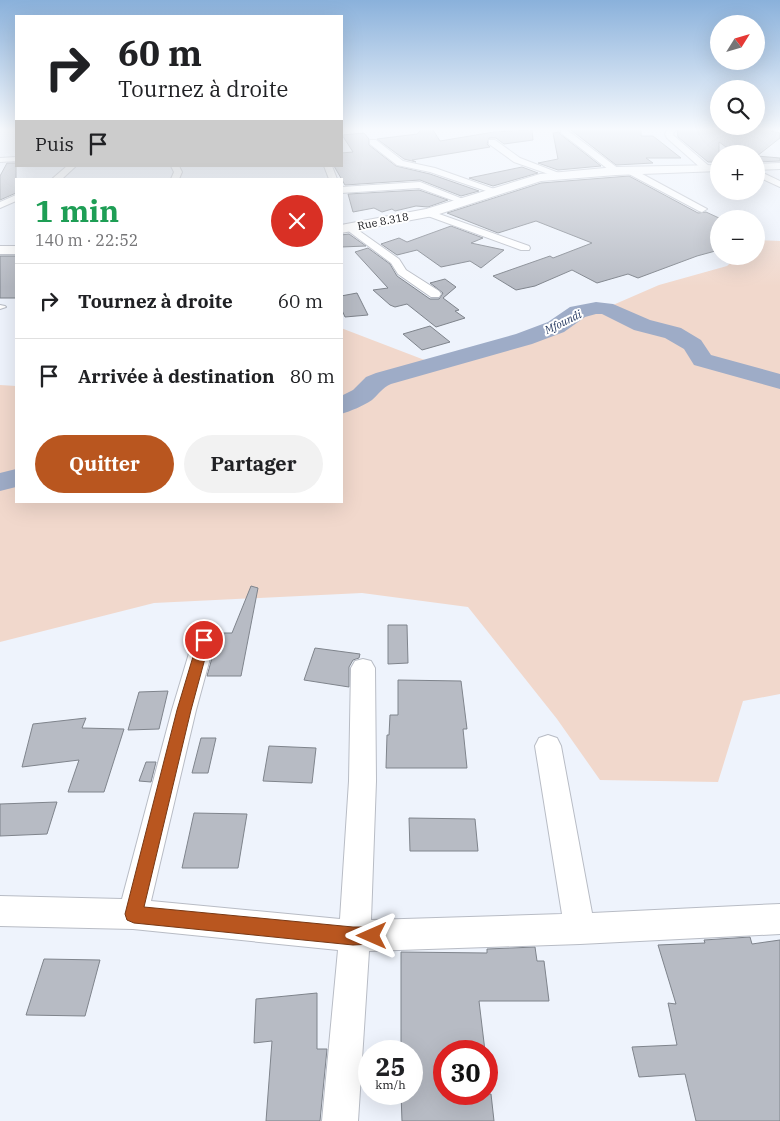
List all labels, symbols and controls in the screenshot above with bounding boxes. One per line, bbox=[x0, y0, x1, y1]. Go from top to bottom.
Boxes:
north arrow bbox=[710, 15, 765, 70]
map controls bbox=[710, 15, 765, 265]
text: 60 m bbox=[118, 30, 202, 76]
icon: right bbox=[35, 35, 100, 100]
text: Tournez à droite bbox=[118, 74, 288, 103]
button: search bbox=[710, 80, 765, 135]
icon: arrive bbox=[84, 130, 112, 158]
text: Puis bbox=[35, 132, 74, 156]
button: + bbox=[710, 145, 765, 200]
text: 1 min bbox=[35, 191, 119, 230]
button: close bbox=[271, 195, 323, 247]
street label: Rue 8.318 bbox=[356, 209, 410, 233]
button: − bbox=[710, 210, 765, 265]
text: 140 m · 22:52 bbox=[35, 230, 138, 250]
icon: right bbox=[35, 287, 63, 315]
text: Tournez à droite bbox=[78, 289, 233, 313]
text: 60 m bbox=[278, 289, 323, 313]
water label: Mfoundi bbox=[541, 307, 584, 337]
icon: arrive bbox=[35, 362, 63, 390]
text: Arrivée à destination bbox=[78, 364, 275, 388]
text: 80 m bbox=[290, 364, 335, 388]
button: Quitter bbox=[35, 435, 174, 493]
button: Partager bbox=[184, 435, 323, 493]
pin bbox=[183, 619, 225, 661]
icon: arrive bbox=[190, 626, 218, 654]
position arrow bbox=[345, 909, 397, 961]
speed limit sign: 30 bbox=[433, 1040, 498, 1105]
text: 25 bbox=[375, 1050, 406, 1083]
text: km/h bbox=[375, 1077, 406, 1092]

